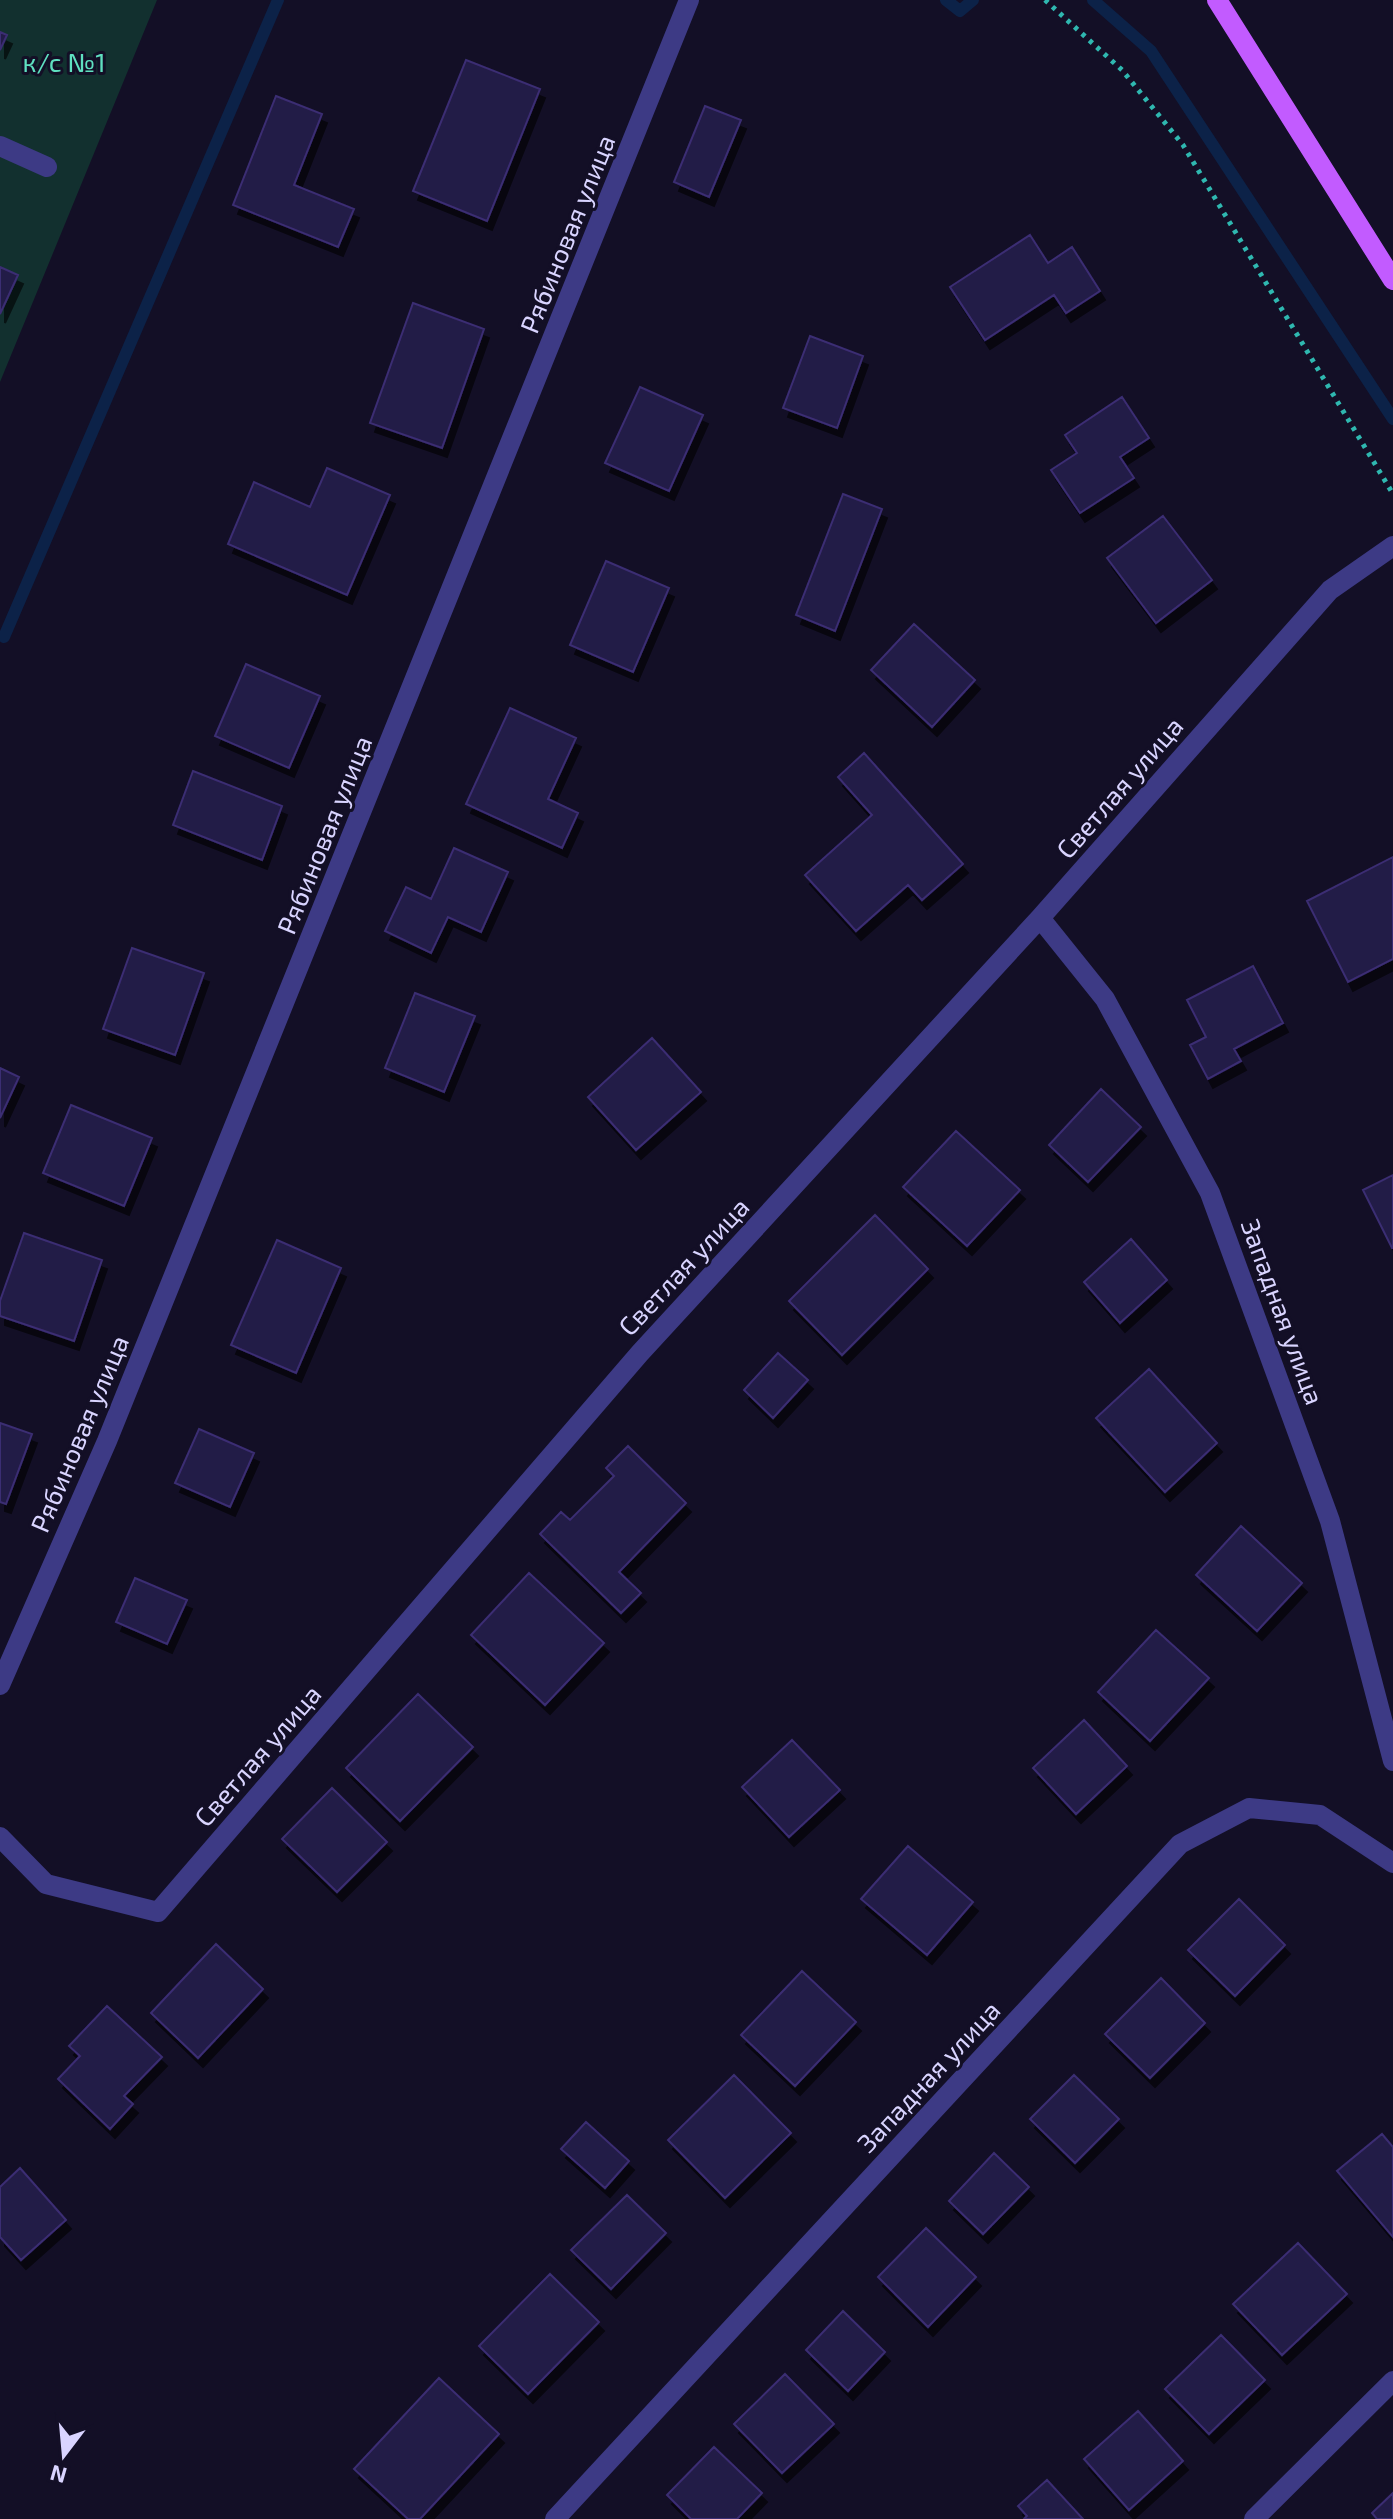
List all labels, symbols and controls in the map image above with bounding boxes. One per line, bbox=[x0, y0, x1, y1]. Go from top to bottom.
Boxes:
park label: к/с №1 bbox=[23, 46, 106, 77]
street label: Рябиновая улица bbox=[513, 130, 621, 337]
street label: Светлая улица bbox=[1049, 710, 1189, 865]
street label: Рябиновая улица bbox=[270, 731, 378, 938]
street label: Светлая улица bbox=[611, 1191, 755, 1342]
street label: Западная улица bbox=[1235, 1214, 1331, 1409]
street label: Рябиновая улица bbox=[23, 1330, 135, 1537]
street label: Светлая улица bbox=[187, 1678, 327, 1833]
street label: Западная улица bbox=[850, 1994, 1007, 2159]
north arrow bbox=[24, 2415, 104, 2495]
text: N bbox=[47, 2461, 69, 2490]

